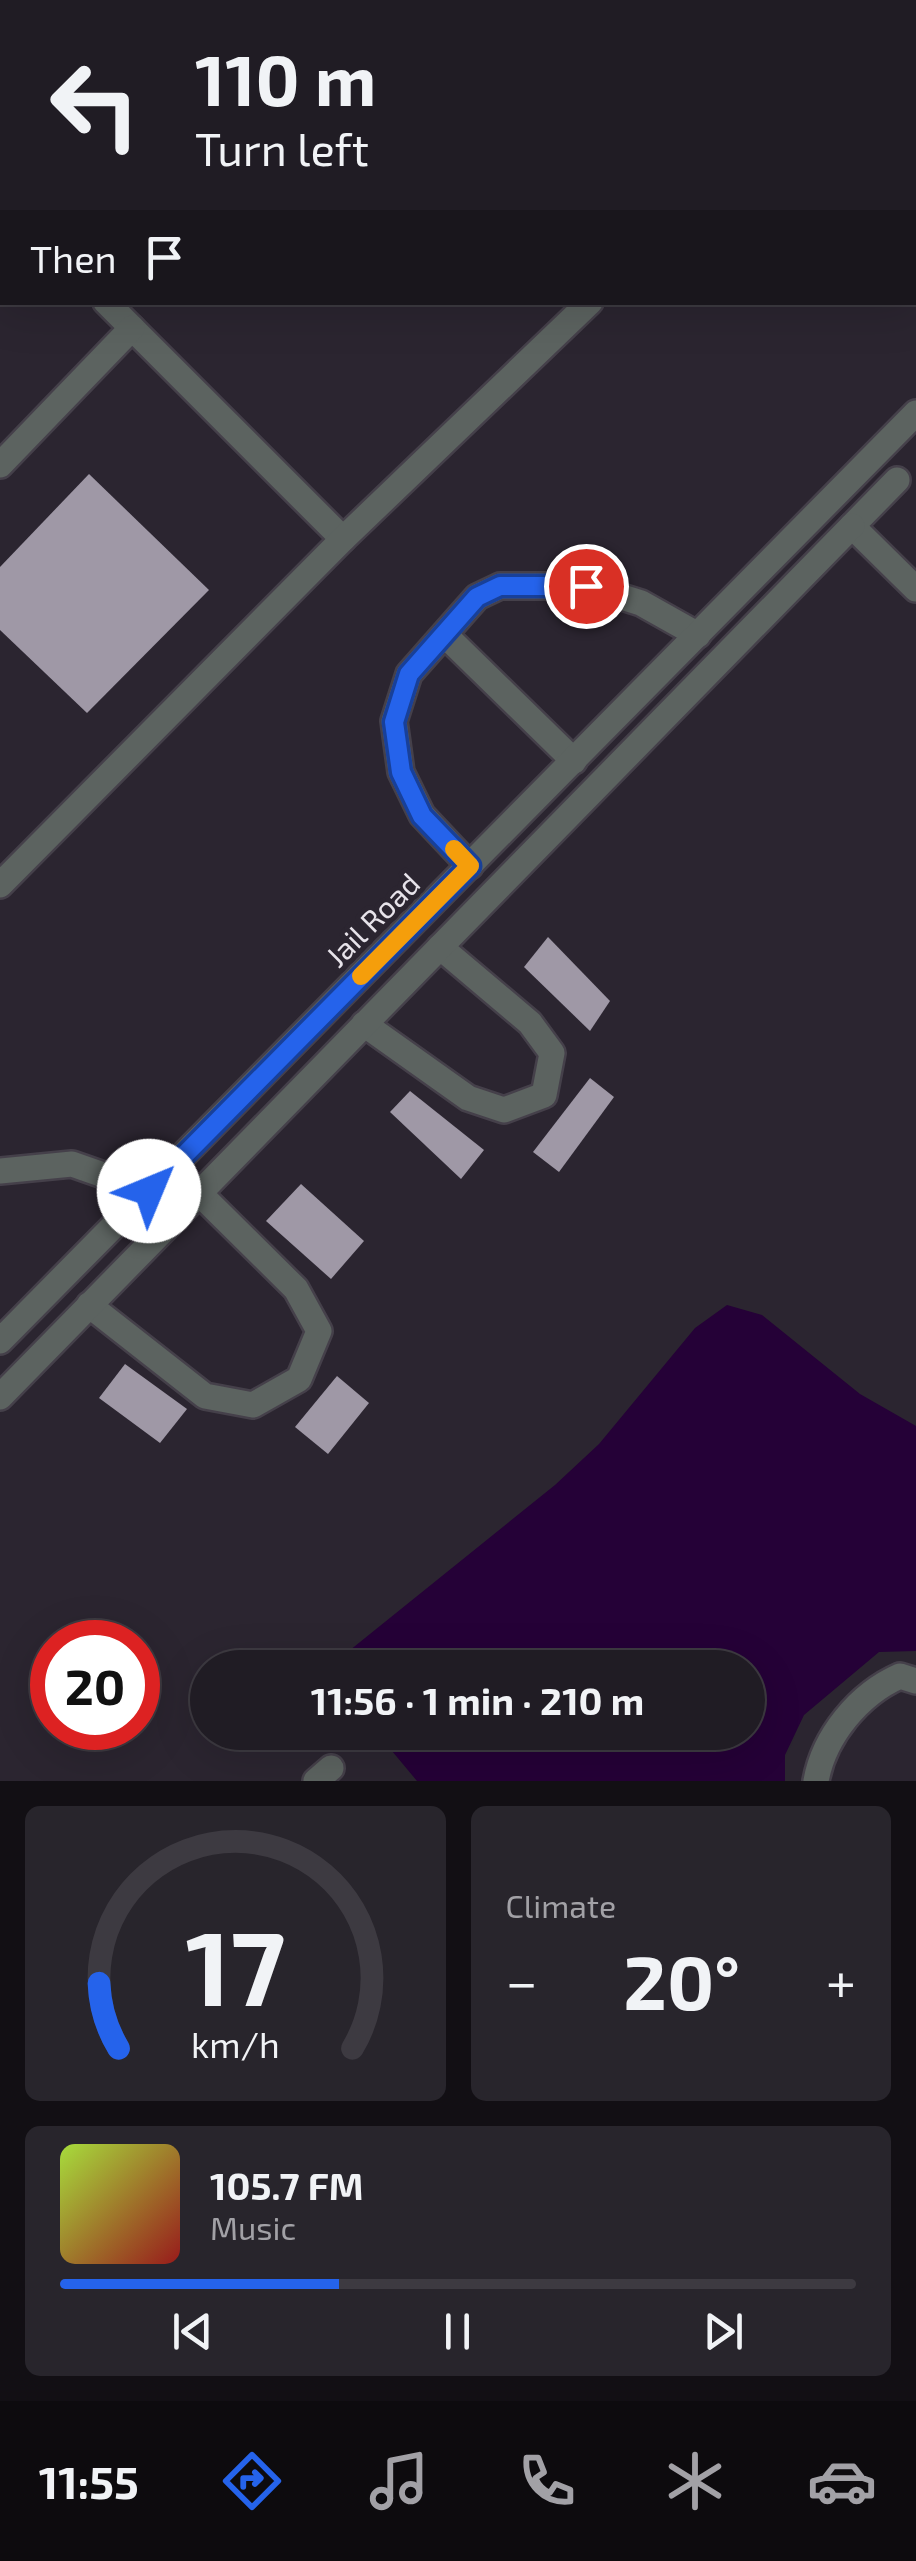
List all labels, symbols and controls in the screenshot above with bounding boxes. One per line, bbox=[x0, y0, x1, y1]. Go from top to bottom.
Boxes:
text: 110 m bbox=[195, 36, 376, 120]
icon: left bbox=[30, 40, 160, 170]
text: Turn left bbox=[195, 121, 369, 175]
icon: arrive bbox=[137, 230, 192, 285]
text: Then bbox=[30, 235, 117, 281]
pin bbox=[544, 544, 629, 629]
icon: arrive bbox=[559, 559, 614, 614]
street label: Jail Road bbox=[318, 865, 426, 973]
position arrow bbox=[97, 1139, 201, 1243]
speed limit sign: 20 bbox=[30, 1620, 160, 1750]
text: 11:56 · 1 min · 210 m bbox=[311, 1677, 644, 1723]
text: Climate bbox=[506, 1886, 616, 1924]
text: 17 bbox=[185, 1902, 285, 2027]
text: 20° bbox=[623, 1935, 740, 2025]
text: − bbox=[506, 1947, 538, 2013]
text: + bbox=[826, 1947, 856, 2013]
text: km/h bbox=[191, 2022, 280, 2065]
text: 105.7 FM bbox=[210, 2162, 364, 2208]
text: Music bbox=[210, 2208, 296, 2246]
icon: previous bbox=[165, 2304, 220, 2359]
icon: pause bbox=[430, 2304, 485, 2359]
icon: next bbox=[696, 2304, 751, 2359]
icon: directions bbox=[217, 2446, 287, 2516]
icon: music bbox=[364, 2446, 434, 2516]
icon: phone bbox=[512, 2446, 582, 2516]
icon: climate bbox=[660, 2446, 730, 2516]
icon: car bbox=[807, 2446, 877, 2516]
text: 11:55 bbox=[39, 2454, 139, 2508]

